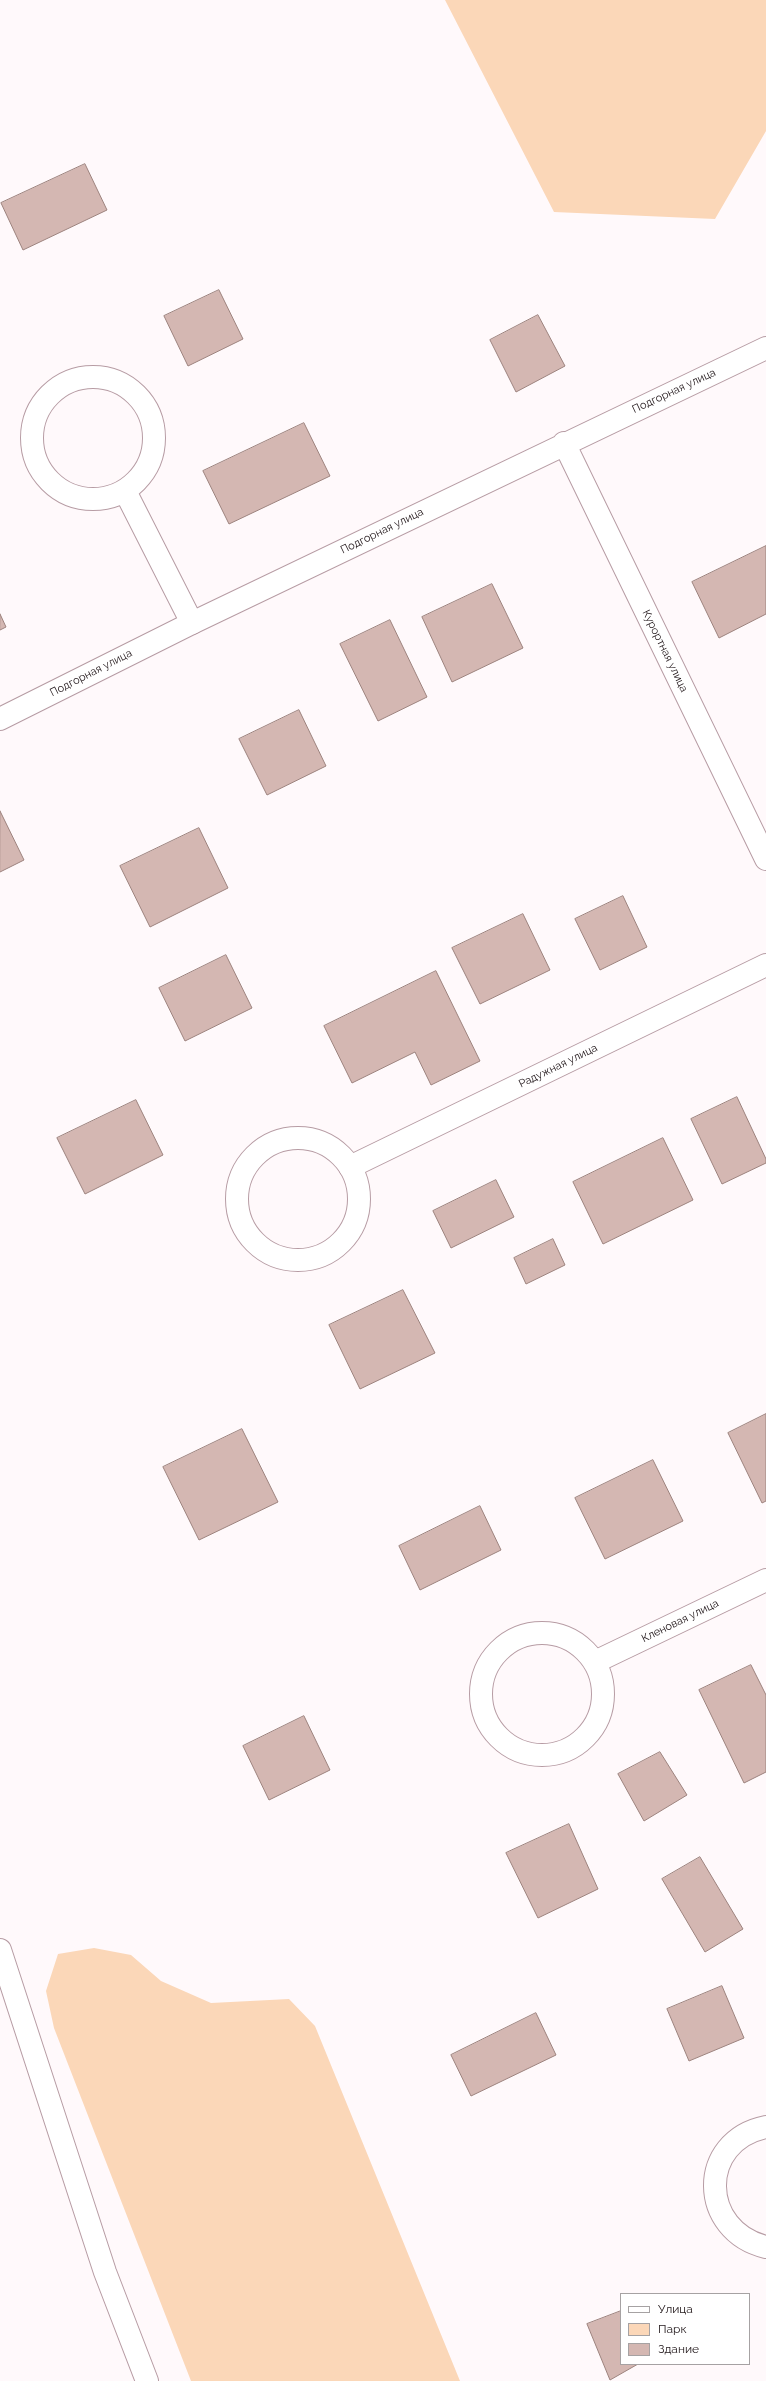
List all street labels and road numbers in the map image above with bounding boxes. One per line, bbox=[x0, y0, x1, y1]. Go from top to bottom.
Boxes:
street label: Подгорная улица bbox=[630, 366, 718, 416]
street label: Подгорная улица bbox=[338, 505, 426, 557]
street label: Курортная улица bbox=[639, 608, 691, 694]
street label: Подгорная улица bbox=[48, 647, 134, 699]
street label: Радужная улица bbox=[517, 1041, 599, 1091]
street label: Кленовая улица bbox=[639, 1597, 721, 1645]

